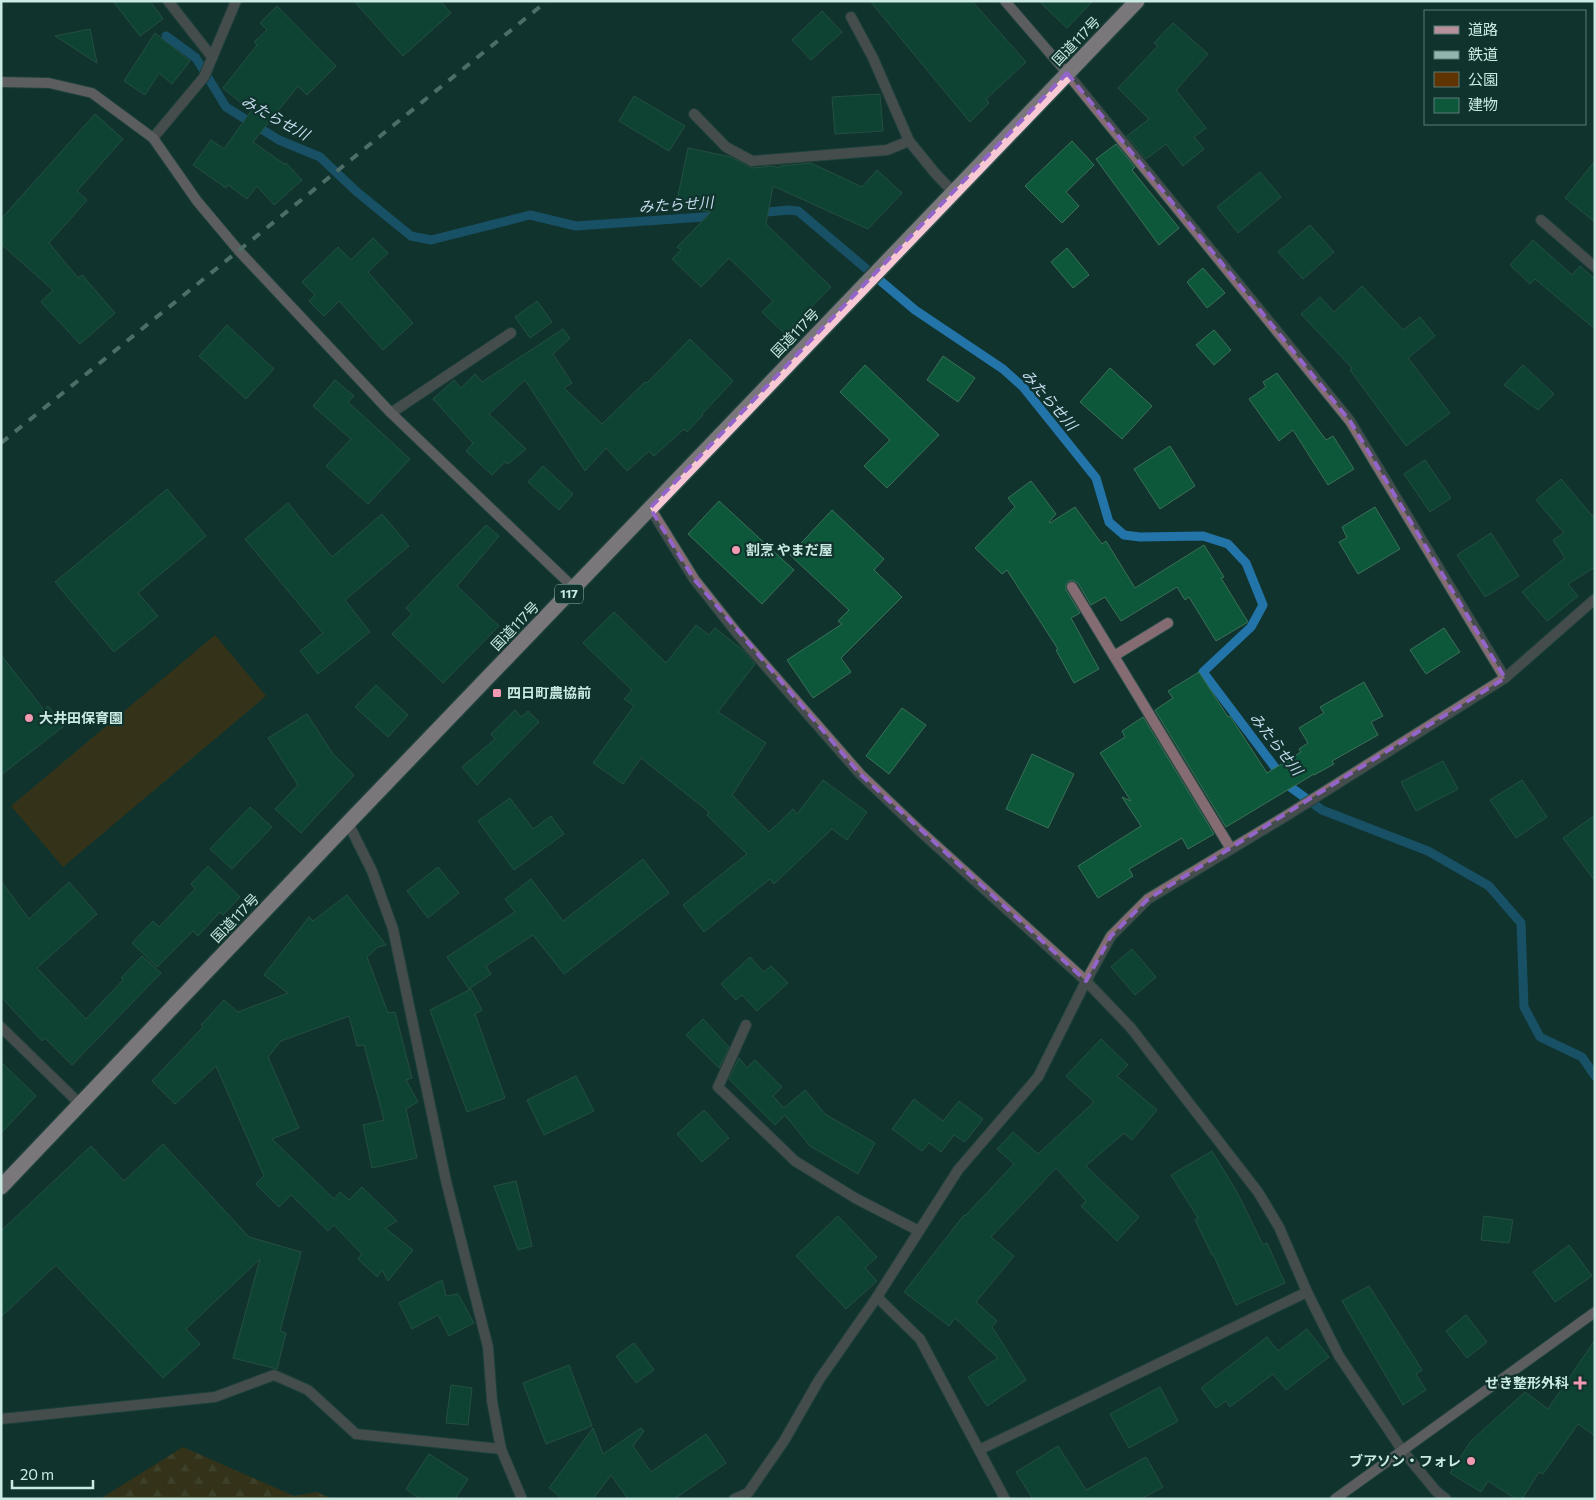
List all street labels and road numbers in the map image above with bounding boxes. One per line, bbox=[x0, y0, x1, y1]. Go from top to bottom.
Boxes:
street label: 国道117号 bbox=[1048, 13, 1103, 69]
street label: 国道117号 bbox=[767, 305, 822, 361]
road number: 117 bbox=[555, 584, 583, 604]
street label: 国道117号 bbox=[487, 598, 542, 654]
street label: 国道117号 bbox=[207, 890, 262, 946]

